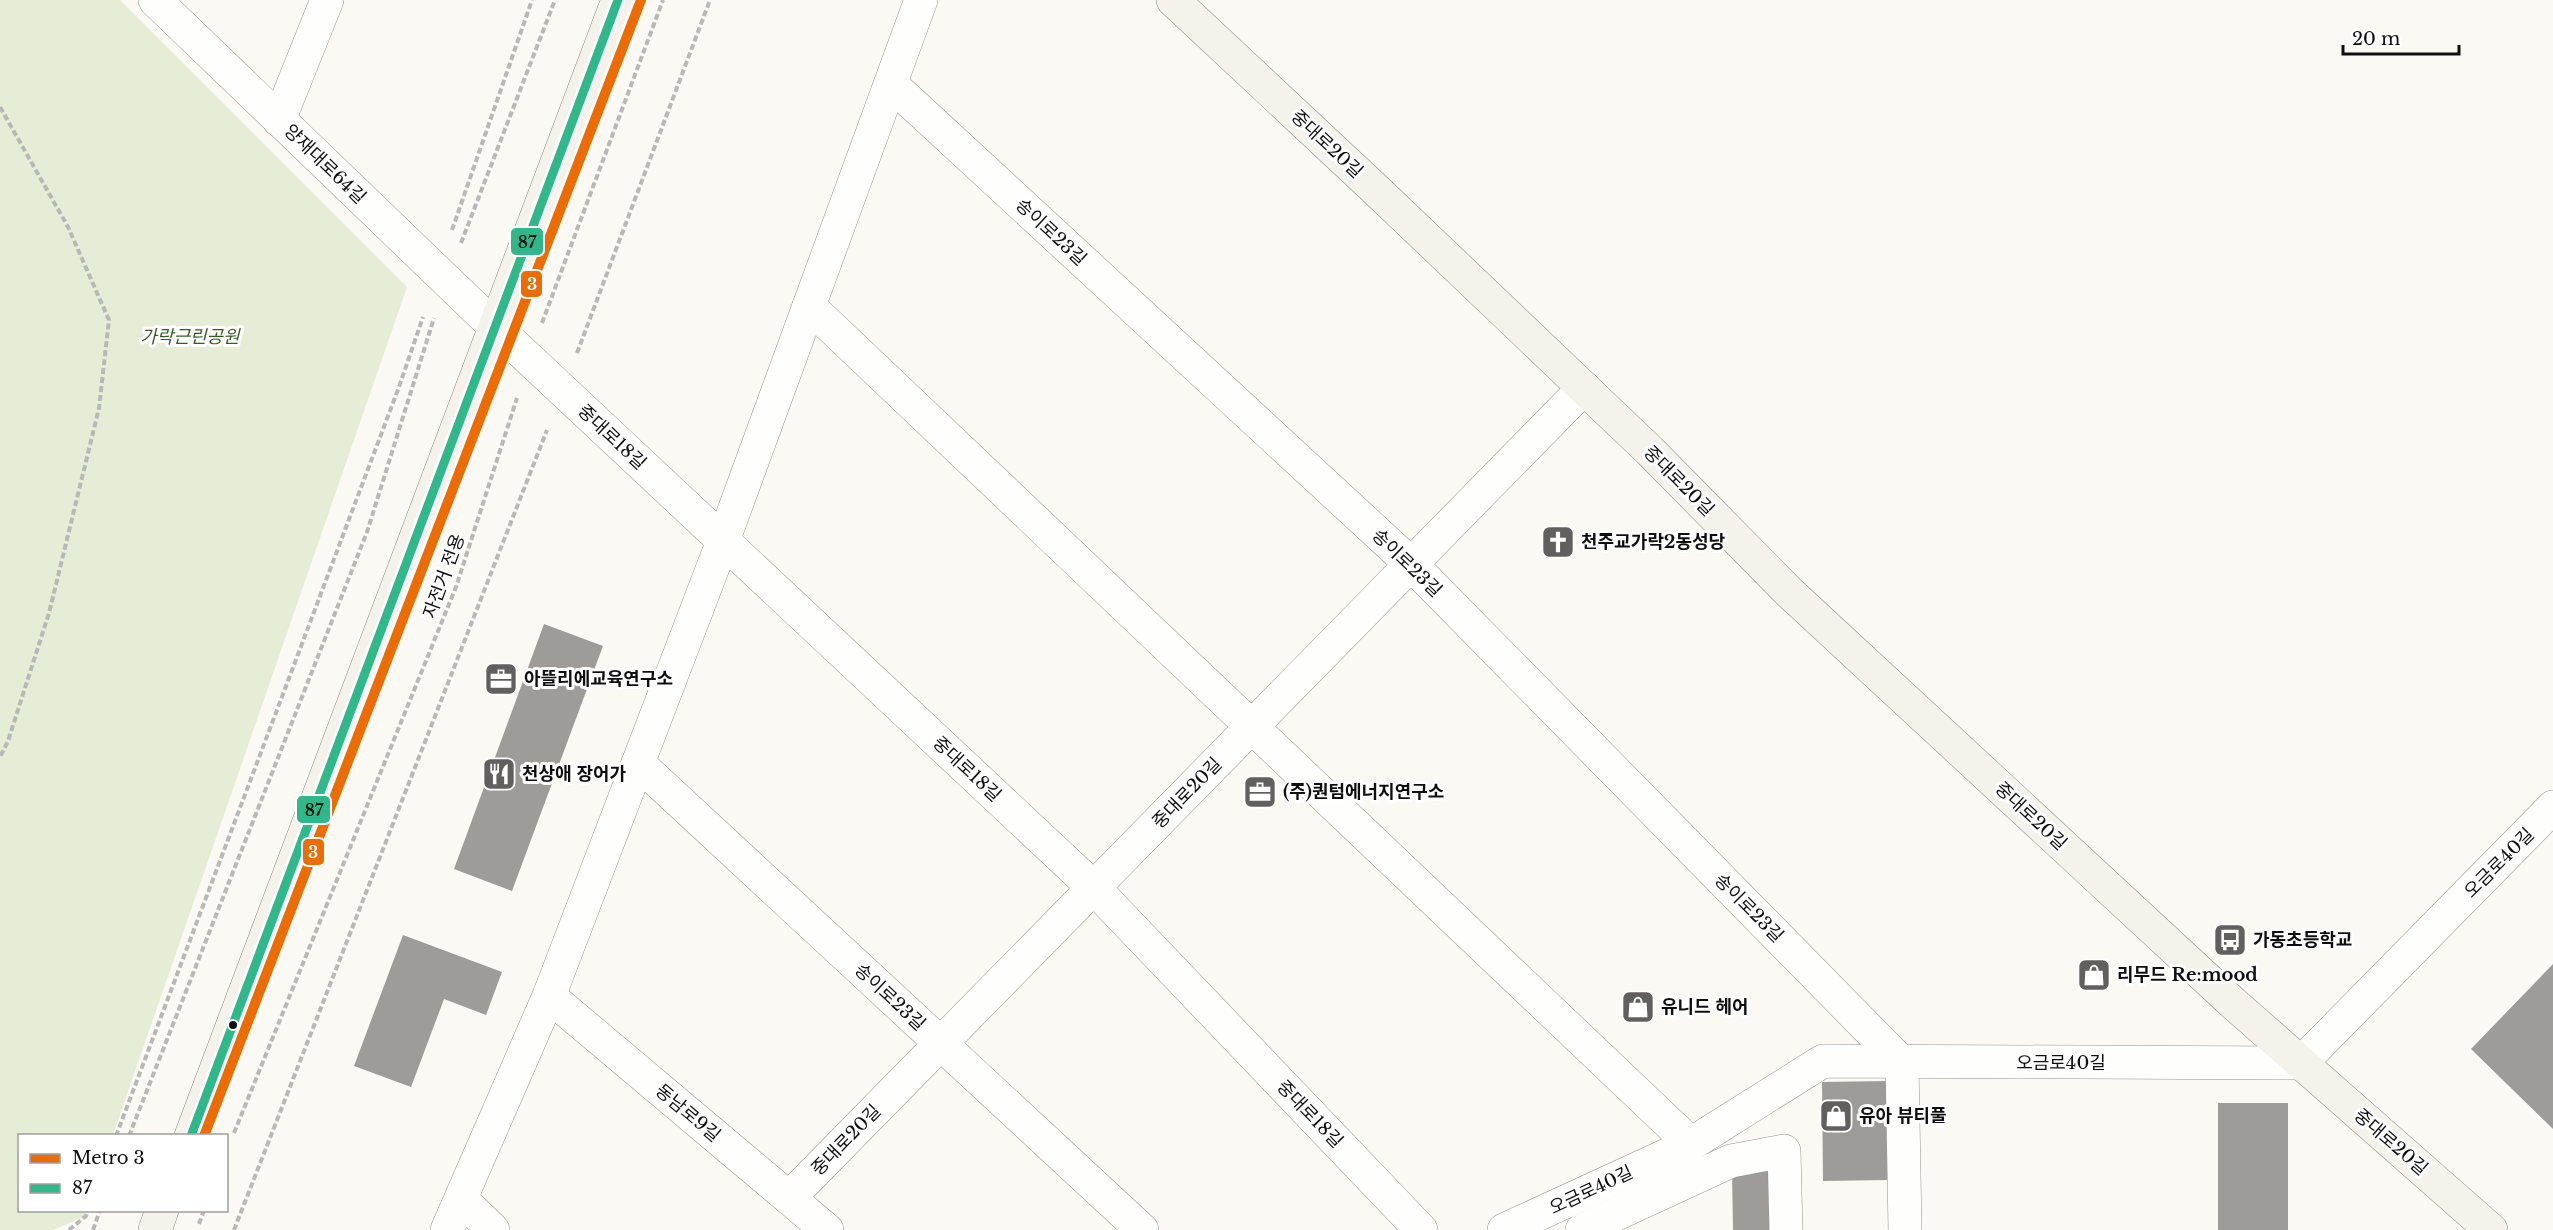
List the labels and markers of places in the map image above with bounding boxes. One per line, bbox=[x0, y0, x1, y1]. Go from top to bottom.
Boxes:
church icon: 천주교가락2동성당 bbox=[1540, 524, 1576, 560]
place label: 천주교가락2동성당 bbox=[1581, 531, 1725, 553]
office icon: 아뜰리에교육연구소 bbox=[483, 661, 519, 697]
place label: 아뜰리에교육연구소 bbox=[524, 668, 673, 690]
restaurant icon: 천상애 장어가 bbox=[481, 756, 517, 792]
place label: 천상애 장어가 bbox=[522, 763, 627, 785]
office icon: (주)퀀텀에너지연구소 bbox=[1242, 774, 1278, 810]
place label: (주)퀀텀에너지연구소 bbox=[1283, 781, 1444, 803]
bus stop icon: 가동초등학교 bbox=[2212, 922, 2248, 958]
place label: 가동초등학교 bbox=[2253, 929, 2352, 951]
shop icon: 리무드 Re:mood bbox=[2076, 957, 2112, 993]
place label: 리무드 Re:mood bbox=[2117, 964, 2258, 986]
shop icon: 유니드 헤어 bbox=[1620, 989, 1656, 1025]
place label: 유니드 헤어 bbox=[1661, 996, 1749, 1018]
unlabelled marker bbox=[227, 1019, 239, 1031]
shop icon: 유아 뷰티풀 bbox=[1818, 1098, 1854, 1134]
place label: 유아 뷰티풀 bbox=[1859, 1105, 1947, 1127]

